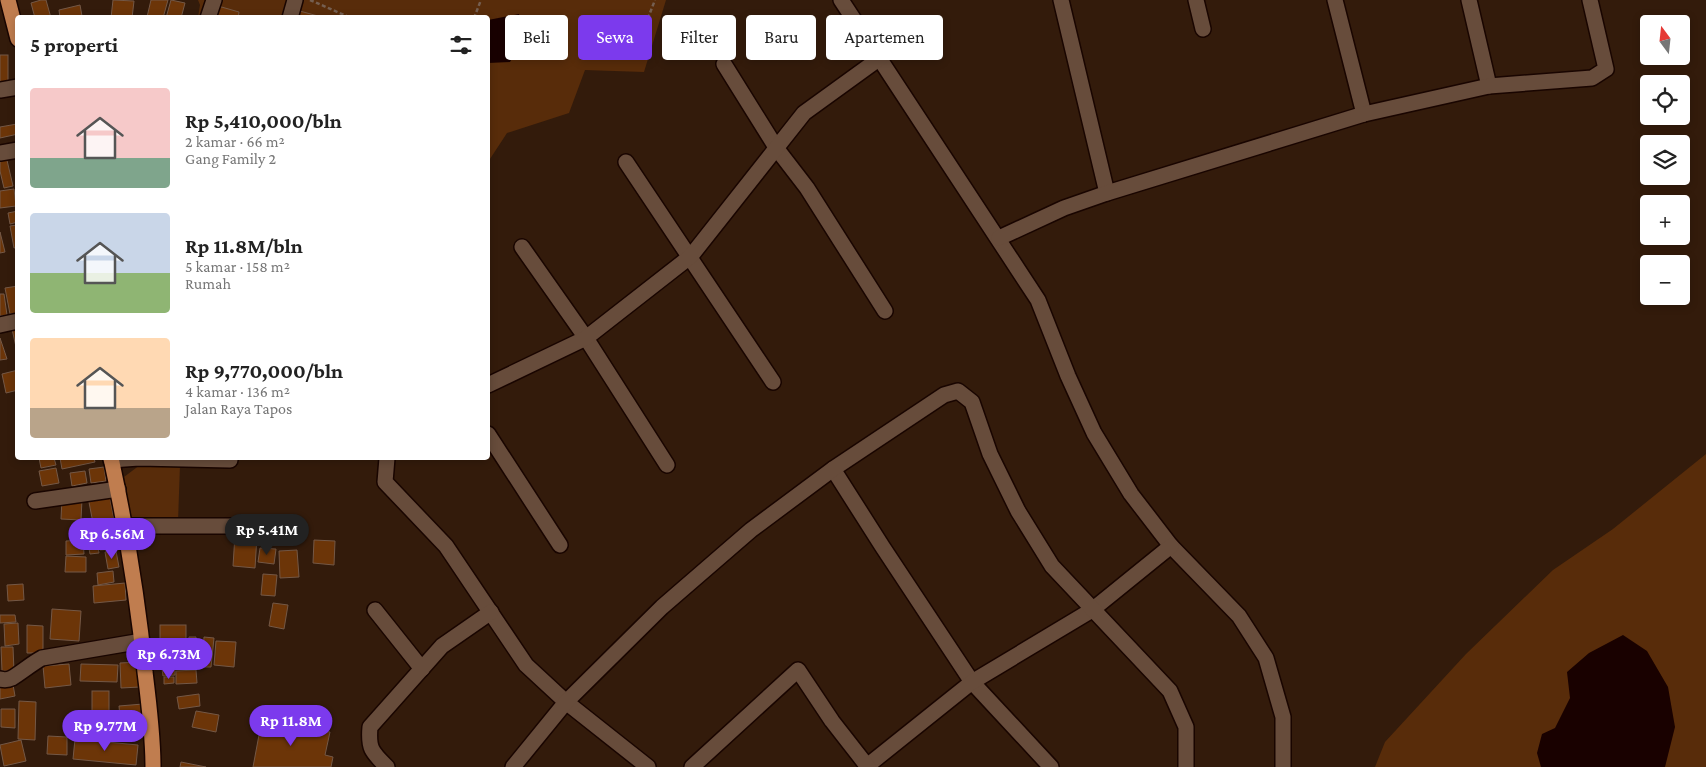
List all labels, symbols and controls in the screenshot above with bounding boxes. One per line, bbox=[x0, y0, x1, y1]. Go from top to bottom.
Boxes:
chip: Beli bbox=[505, 15, 568, 60]
chip: Sewa bbox=[578, 15, 652, 60]
chip: Filter bbox=[662, 15, 736, 60]
chip: Baru bbox=[746, 15, 816, 60]
chip: Apartemen bbox=[826, 15, 943, 60]
north arrow bbox=[1640, 15, 1690, 65]
map controls bbox=[1640, 15, 1690, 305]
icon: filters bbox=[447, 31, 475, 59]
text: 5 properti bbox=[30, 33, 118, 57]
button: locate bbox=[1640, 75, 1690, 125]
icon: home bbox=[70, 108, 130, 168]
text: Rp 5,410,000/bln bbox=[185, 109, 342, 133]
text: 2 kamar · 66 m² bbox=[185, 133, 285, 150]
button: layers bbox=[1640, 135, 1690, 185]
text: Gang Family 2 bbox=[185, 150, 276, 167]
button: + bbox=[1640, 195, 1690, 245]
icon: home bbox=[70, 233, 130, 293]
text: Rp 11.8M/bln bbox=[185, 234, 303, 258]
button: − bbox=[1640, 255, 1690, 305]
text: 5 kamar · 158 m² bbox=[185, 258, 290, 275]
text: Rumah bbox=[185, 275, 231, 292]
icon: home bbox=[70, 358, 130, 418]
text: Rp 9,770,000/bln bbox=[185, 359, 343, 383]
text: 4 kamar · 136 m² bbox=[185, 383, 290, 400]
text: Jalan Raya Tapos bbox=[185, 400, 292, 417]
pin: Rp 5.41M bbox=[215, 514, 319, 556]
pin: Rp 6.56M bbox=[60, 518, 164, 560]
text: Rp 5.41M bbox=[236, 521, 298, 538]
text: Rp 6.56M bbox=[79, 525, 145, 542]
pin: Rp 6.73M bbox=[117, 638, 221, 680]
text: Rp 6.73M bbox=[137, 645, 201, 662]
pin: Rp 11.8M bbox=[239, 704, 343, 747]
pin: Rp 9.77M bbox=[53, 710, 157, 752]
text: Rp 11.8M bbox=[260, 712, 322, 729]
text: Rp 9.77M bbox=[73, 717, 137, 734]

